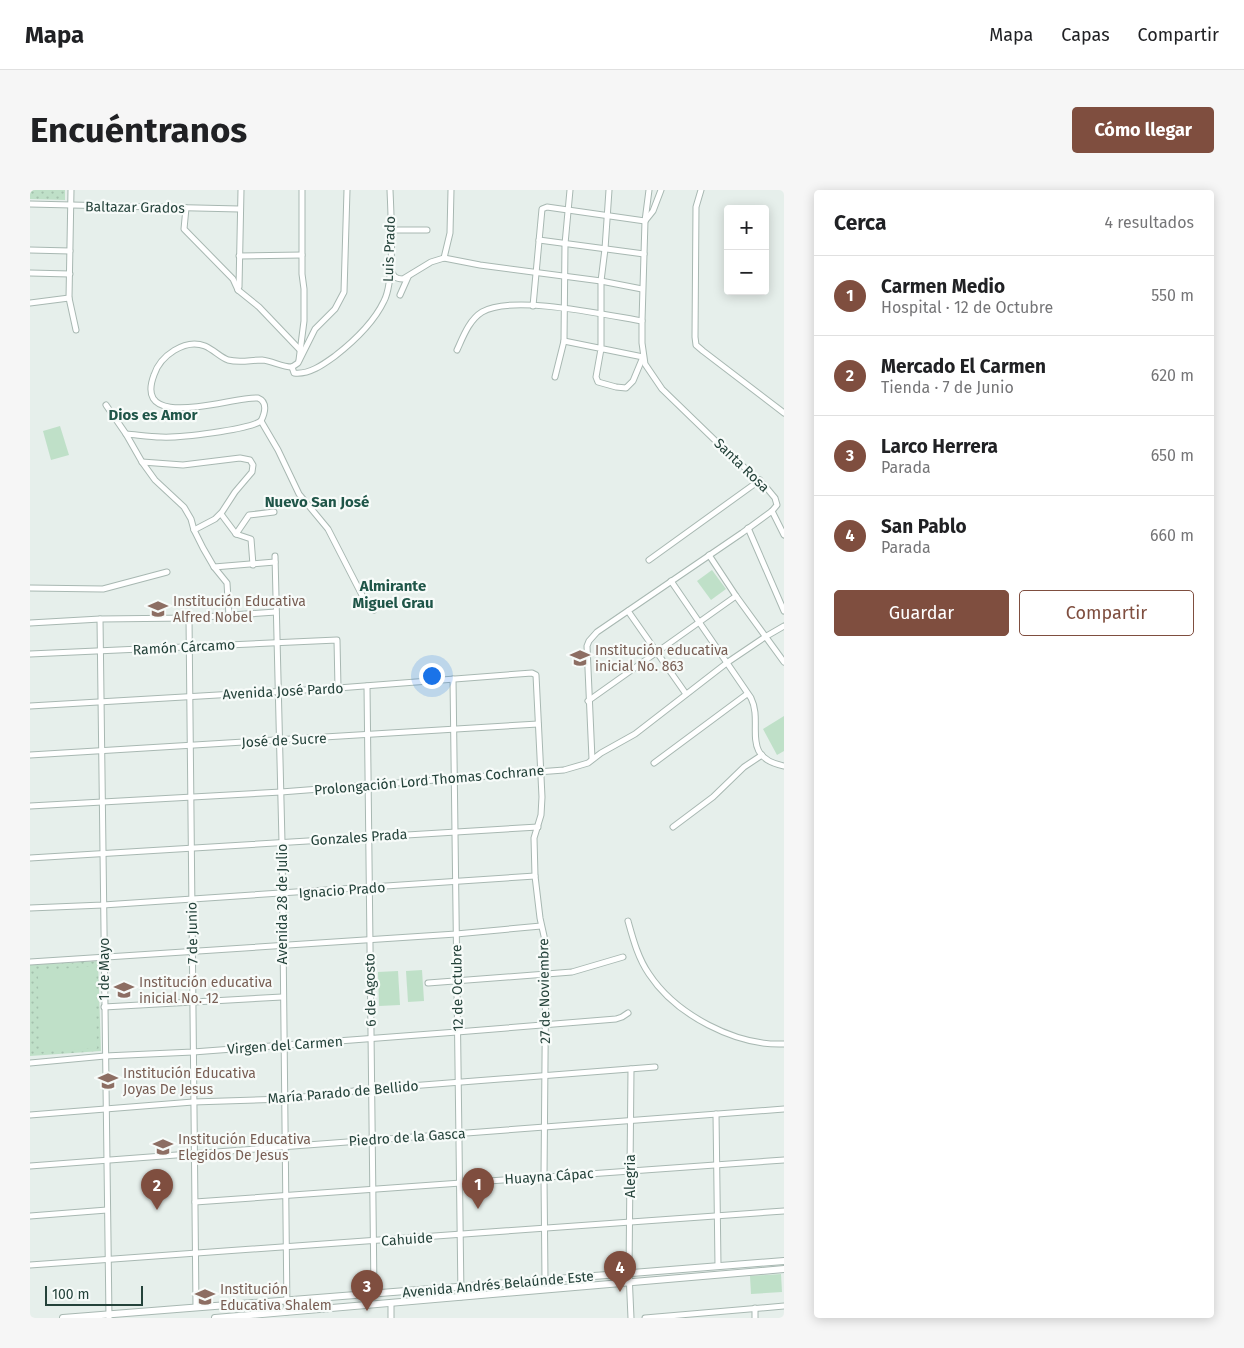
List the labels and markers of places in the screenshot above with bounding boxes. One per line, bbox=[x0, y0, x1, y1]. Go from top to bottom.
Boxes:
place label: Institución Educativa Alfred Nobel bbox=[173, 593, 306, 626]
school or university icon: Institución Educativa Alfred Nobel bbox=[147, 598, 169, 620]
place label: Institución educativa inicial No. 863 bbox=[595, 642, 728, 675]
school or university icon: Institución educativa inicial No. 863 bbox=[569, 647, 591, 669]
place label: Institución educativa inicial No. 12 bbox=[139, 974, 272, 1007]
school or university icon: Institución educativa inicial No. 12 bbox=[113, 979, 135, 1001]
place label: Institución Educativa Joyas De Jesus bbox=[123, 1065, 256, 1098]
school or university icon: Institución Educativa Joyas De Jesus bbox=[97, 1070, 119, 1092]
place label: Institución Educativa Elegidos De Jesus bbox=[178, 1131, 311, 1164]
school or university icon: Institución Educativa Elegidos De Jesus bbox=[152, 1136, 174, 1158]
pin: 1 bbox=[462, 1168, 494, 1209]
pin: 2 bbox=[141, 1169, 173, 1210]
pin: 4 bbox=[604, 1251, 636, 1292]
pin: 3 bbox=[351, 1270, 383, 1311]
place label: Institución Educativa Shalem bbox=[220, 1281, 332, 1314]
school or university icon: Institución Educativa Shalem bbox=[194, 1286, 216, 1308]

